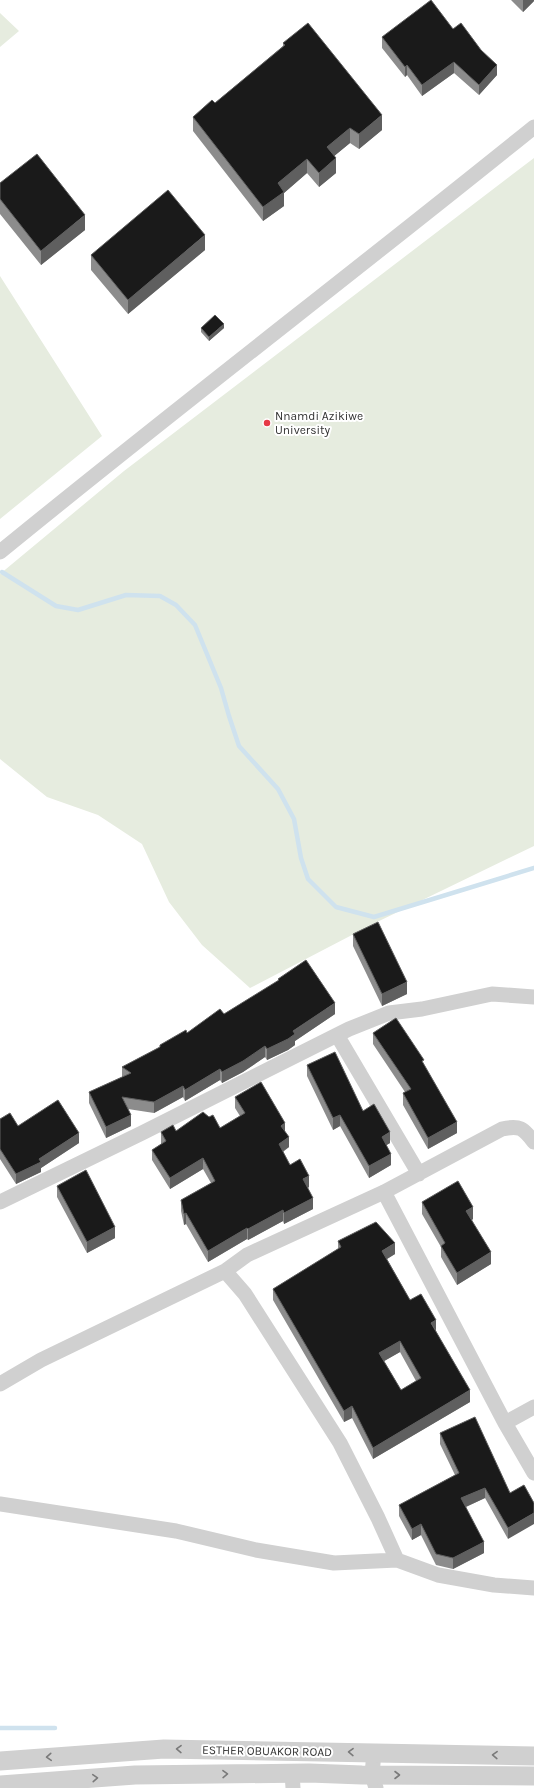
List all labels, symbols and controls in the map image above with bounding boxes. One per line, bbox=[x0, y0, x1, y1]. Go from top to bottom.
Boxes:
place label: Nnamdi Azikiwe University bbox=[275, 409, 363, 437]
marker: Nnamdi Azikiwe University bbox=[262, 418, 272, 428]
street label: ESTHER OBUAKOR ROAD bbox=[202, 1743, 332, 1759]
one-way arrow bbox=[176, 1745, 182, 1753]
one-way arrow bbox=[348, 1748, 354, 1756]
one-way arrow bbox=[492, 1750, 498, 1759]
one-way arrow bbox=[46, 1753, 52, 1762]
one-way arrow bbox=[222, 1770, 228, 1778]
one-way arrow bbox=[394, 1771, 400, 1779]
one-way arrow bbox=[92, 1774, 98, 1783]

